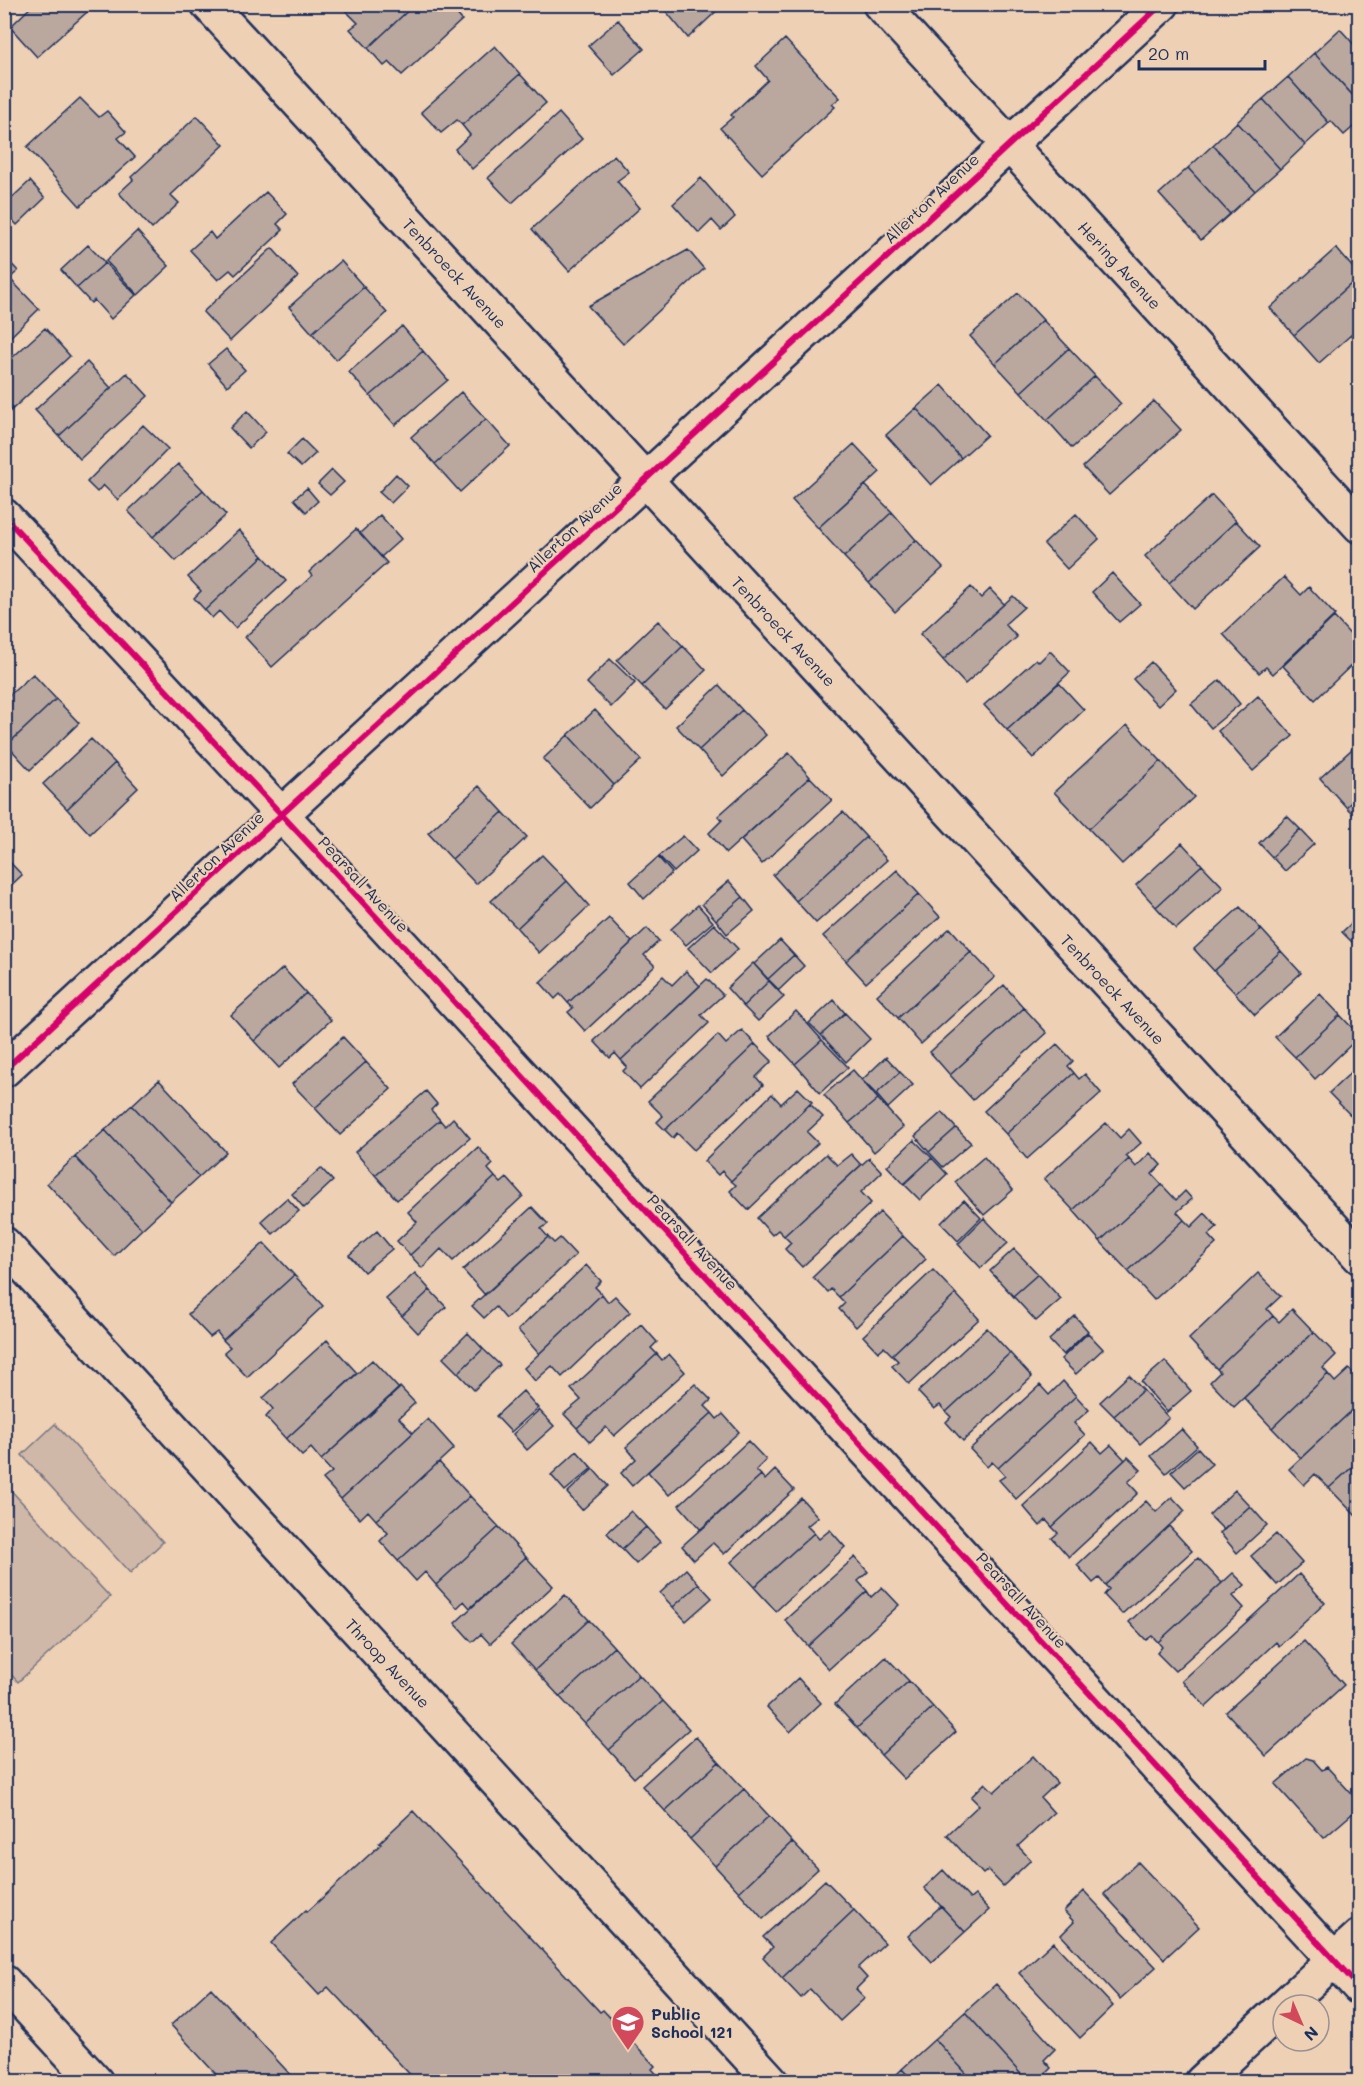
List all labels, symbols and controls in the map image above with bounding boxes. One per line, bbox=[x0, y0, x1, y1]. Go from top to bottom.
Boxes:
scale bar bbox=[1139, 33, 1265, 71]
text: 20 m bbox=[1148, 41, 1189, 65]
street label: Allerton Avenue bbox=[879, 148, 983, 248]
street label: Tenbroeck Avenue bbox=[398, 213, 512, 333]
street label: Hering Avenue bbox=[1074, 217, 1166, 313]
street label: Allerton Avenue bbox=[522, 477, 626, 577]
street label: Tenbroeck Avenue bbox=[727, 571, 841, 691]
street label: Allerton Avenue bbox=[164, 806, 268, 906]
street label: Pearsall Avenue bbox=[314, 832, 414, 936]
street label: Tenbroeck Avenue bbox=[1056, 929, 1170, 1049]
street label: Pearsall Avenue bbox=[643, 1190, 743, 1294]
street label: Pearsall Avenue bbox=[972, 1548, 1072, 1652]
street label: Throop Avenue bbox=[341, 1614, 435, 1712]
north arrow bbox=[1271, 1993, 1331, 2053]
place label: Public School 121 bbox=[651, 2003, 733, 2042]
school or university icon: Public School 121 bbox=[610, 2004, 646, 2051]
text: N bbox=[1300, 2022, 1323, 2046]

